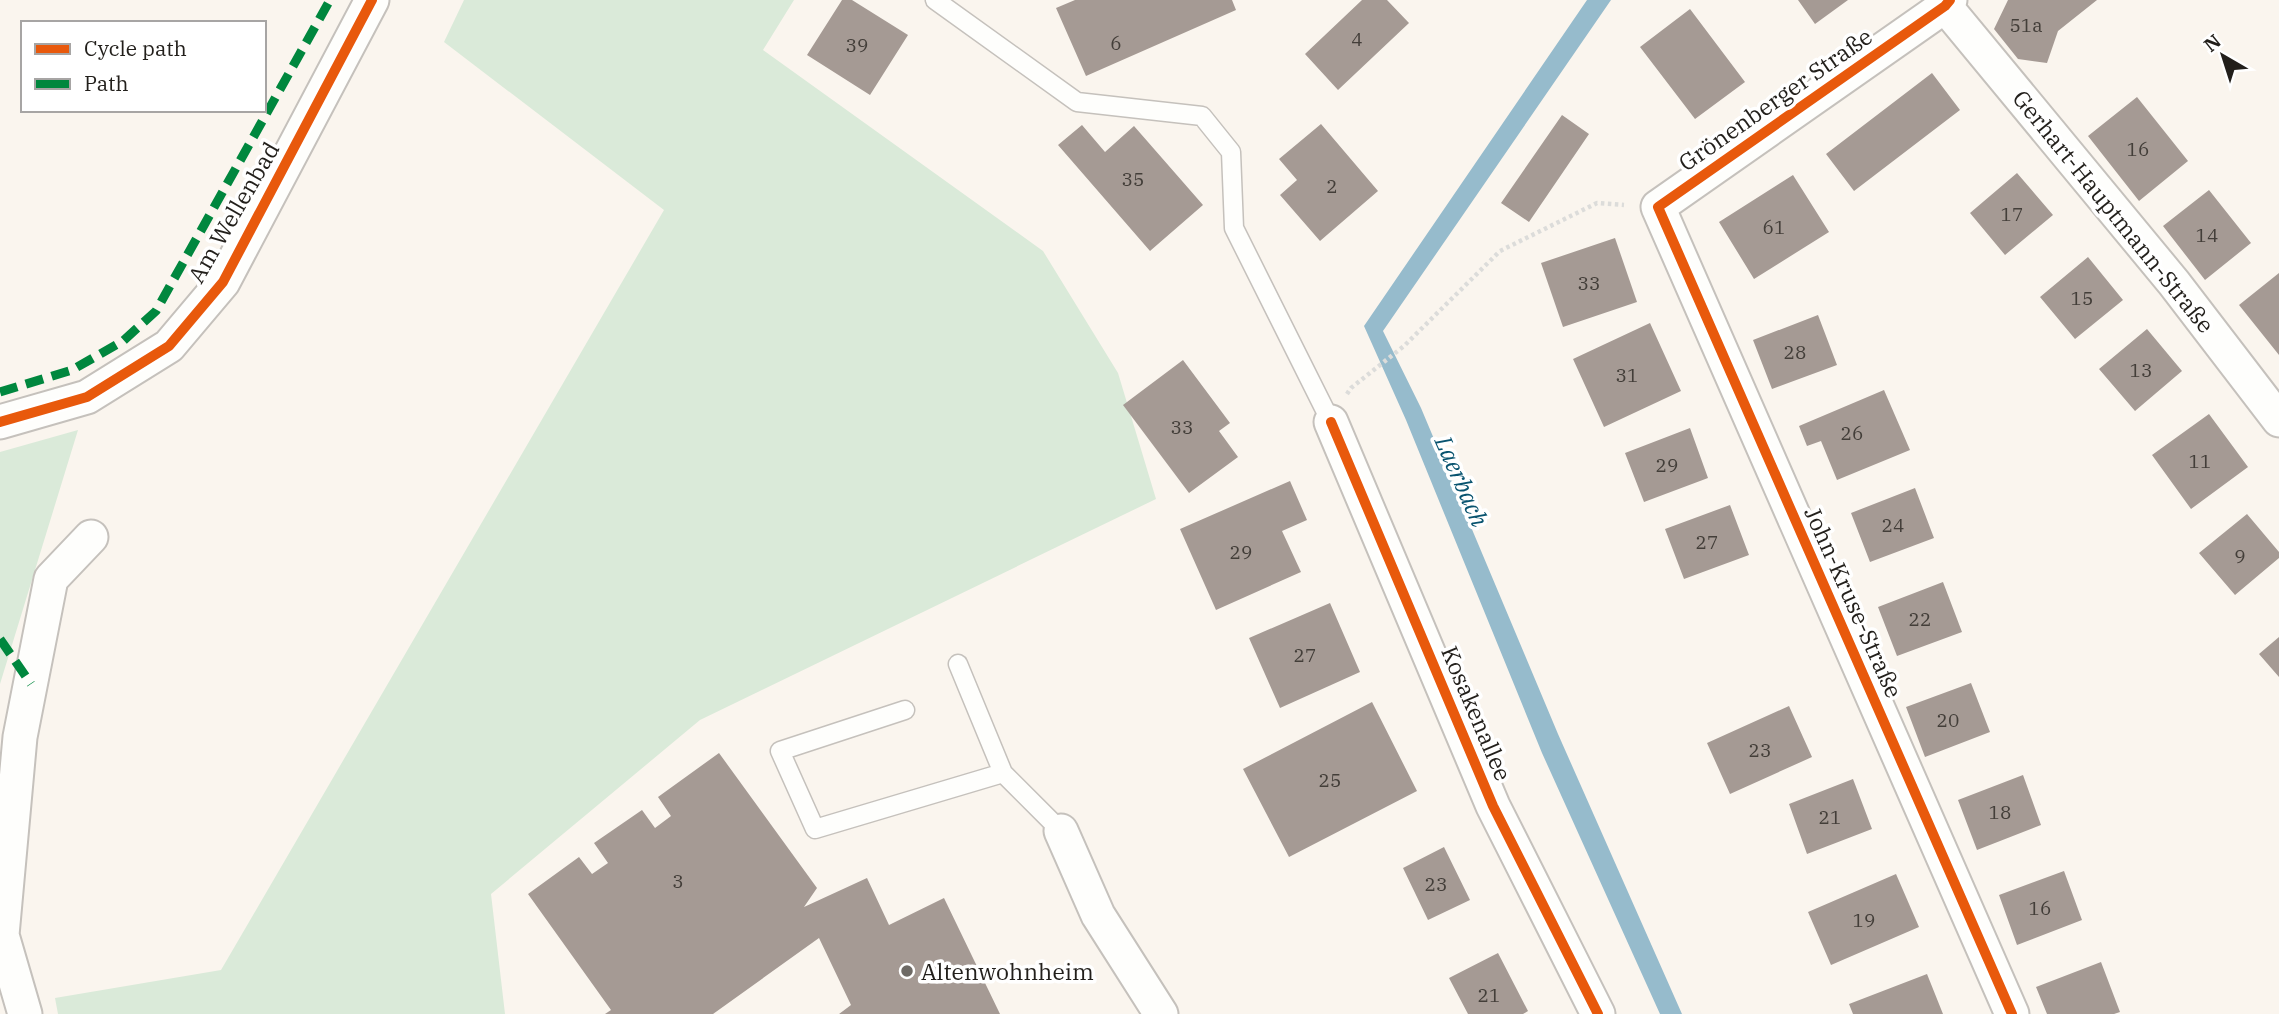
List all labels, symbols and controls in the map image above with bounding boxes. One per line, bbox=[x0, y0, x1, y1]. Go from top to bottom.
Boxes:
house number: 51a bbox=[2009, 13, 2043, 37]
legend bbox=[21, 21, 266, 112]
street label: Grönenberger Straße bbox=[1672, 21, 1878, 177]
north arrow bbox=[2188, 21, 2258, 91]
house number: 4 bbox=[1351, 27, 1363, 51]
text: N bbox=[2199, 29, 2226, 57]
house number: 6 bbox=[1110, 31, 1122, 55]
house number: 39 bbox=[846, 33, 868, 57]
text: Cycle path bbox=[84, 34, 187, 62]
text: Path bbox=[84, 69, 129, 97]
street label: Gerhart-Hauptmann-Straße bbox=[2007, 83, 2221, 339]
street label: Am Wellenbad bbox=[181, 136, 285, 288]
house number: 16 bbox=[2127, 137, 2149, 161]
house number: 35 bbox=[1122, 167, 1144, 191]
house number: 2 bbox=[1326, 174, 1338, 198]
house number: 17 bbox=[2001, 202, 2023, 226]
house number: 61 bbox=[1763, 215, 1785, 239]
house number: 14 bbox=[2196, 223, 2218, 247]
house number: 33 bbox=[1578, 271, 1600, 295]
house number: 15 bbox=[2071, 286, 2093, 310]
house number: 28 bbox=[1784, 340, 1806, 364]
house number: 13 bbox=[2130, 358, 2152, 382]
house number: 31 bbox=[1616, 363, 1638, 387]
house number: 33 bbox=[1171, 415, 1193, 439]
house number: 26 bbox=[1841, 421, 1863, 445]
water label: Laerbach bbox=[1427, 430, 1496, 531]
house number: 11 bbox=[2189, 449, 2211, 473]
house number: 29 bbox=[1656, 453, 1678, 477]
street label: John-Kruse-Straße bbox=[1798, 502, 1910, 702]
house number: 24 bbox=[1882, 513, 1904, 537]
house number: 27 bbox=[1696, 530, 1718, 554]
house number: 29 bbox=[1230, 540, 1252, 564]
house number: 9 bbox=[2234, 544, 2246, 568]
house number: 22 bbox=[1909, 607, 1931, 631]
street label: Kosakenallee bbox=[1435, 641, 1519, 785]
house number: 27 bbox=[1294, 643, 1316, 667]
house number: 20 bbox=[1937, 708, 1959, 732]
house number: 23 bbox=[1749, 738, 1771, 762]
house number: 25 bbox=[1319, 768, 1341, 792]
house number: 18 bbox=[1989, 800, 2011, 824]
house number: 21 bbox=[1819, 805, 1841, 829]
house number: 3 bbox=[672, 869, 684, 893]
house number: 23 bbox=[1425, 872, 1447, 896]
house number: 16 bbox=[2029, 896, 2051, 920]
house number: 19 bbox=[1853, 908, 1875, 932]
place label: Altenwohnheim bbox=[921, 956, 1094, 986]
marker: Altenwohnheim bbox=[899, 963, 915, 979]
house number: 21 bbox=[1478, 983, 1500, 1007]

